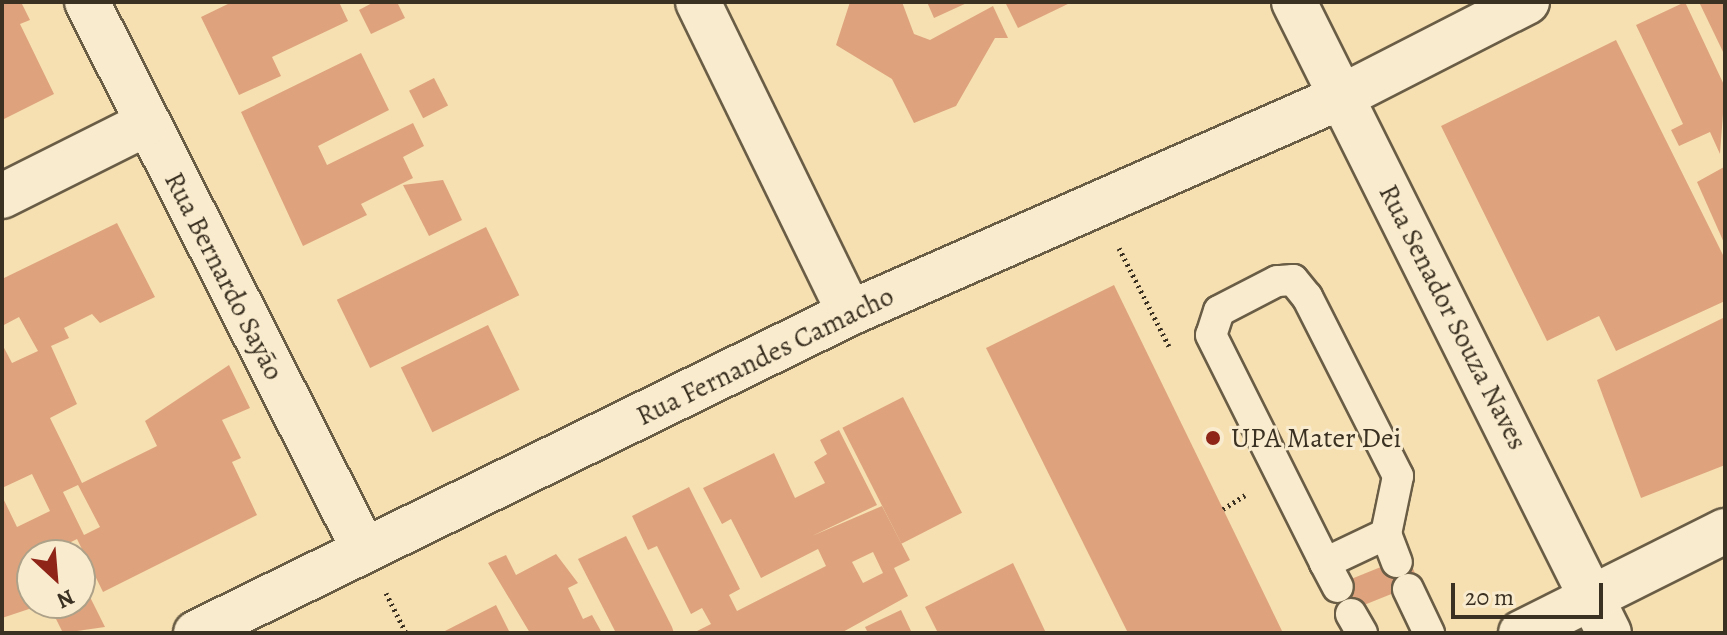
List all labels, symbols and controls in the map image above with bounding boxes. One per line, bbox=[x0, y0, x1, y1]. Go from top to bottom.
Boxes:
street label: Rua Bernardo Sayão bbox=[157, 166, 291, 386]
street label: Rua Senador Souza Naves bbox=[1371, 179, 1535, 455]
street label: Rua Fernandes Camacho bbox=[631, 279, 899, 433]
place label: UPA Mater Dei bbox=[1231, 421, 1401, 455]
marker: UPA Mater Dei bbox=[1202, 427, 1224, 449]
north arrow bbox=[16, 539, 96, 619]
scale bar bbox=[1455, 567, 1607, 617]
text: 20 m bbox=[1465, 581, 1514, 613]
text: N bbox=[52, 582, 79, 616]

